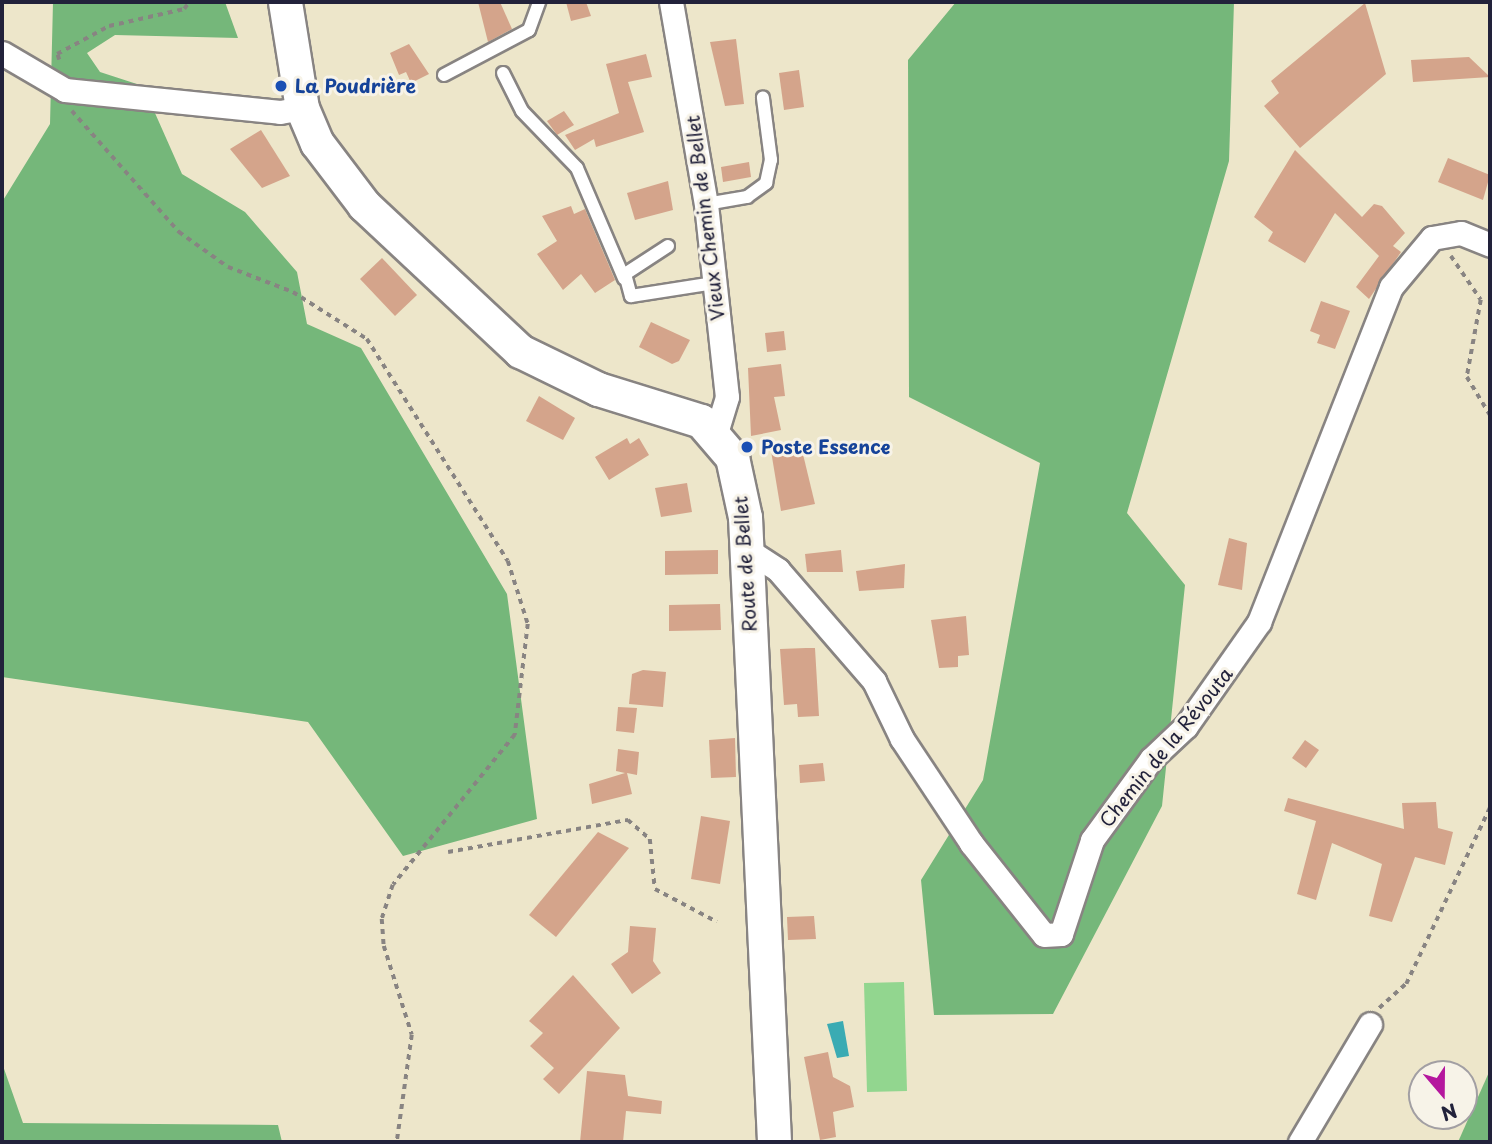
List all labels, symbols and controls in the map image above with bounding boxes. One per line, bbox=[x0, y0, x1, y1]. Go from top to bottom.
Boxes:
place label: La Poudrière bbox=[295, 75, 417, 97]
marker: La Poudrière bbox=[273, 78, 289, 94]
street label: Vieux Chemin de Bellet bbox=[681, 113, 729, 323]
place label: Poste Essence bbox=[761, 436, 892, 458]
marker: Poste Essence bbox=[739, 439, 755, 455]
street label: Route de Bellet bbox=[729, 494, 761, 634]
street label: Chemin de la Révouta bbox=[1095, 663, 1237, 831]
north arrow bbox=[1408, 1060, 1478, 1130]
text: N bbox=[1438, 1097, 1461, 1129]

